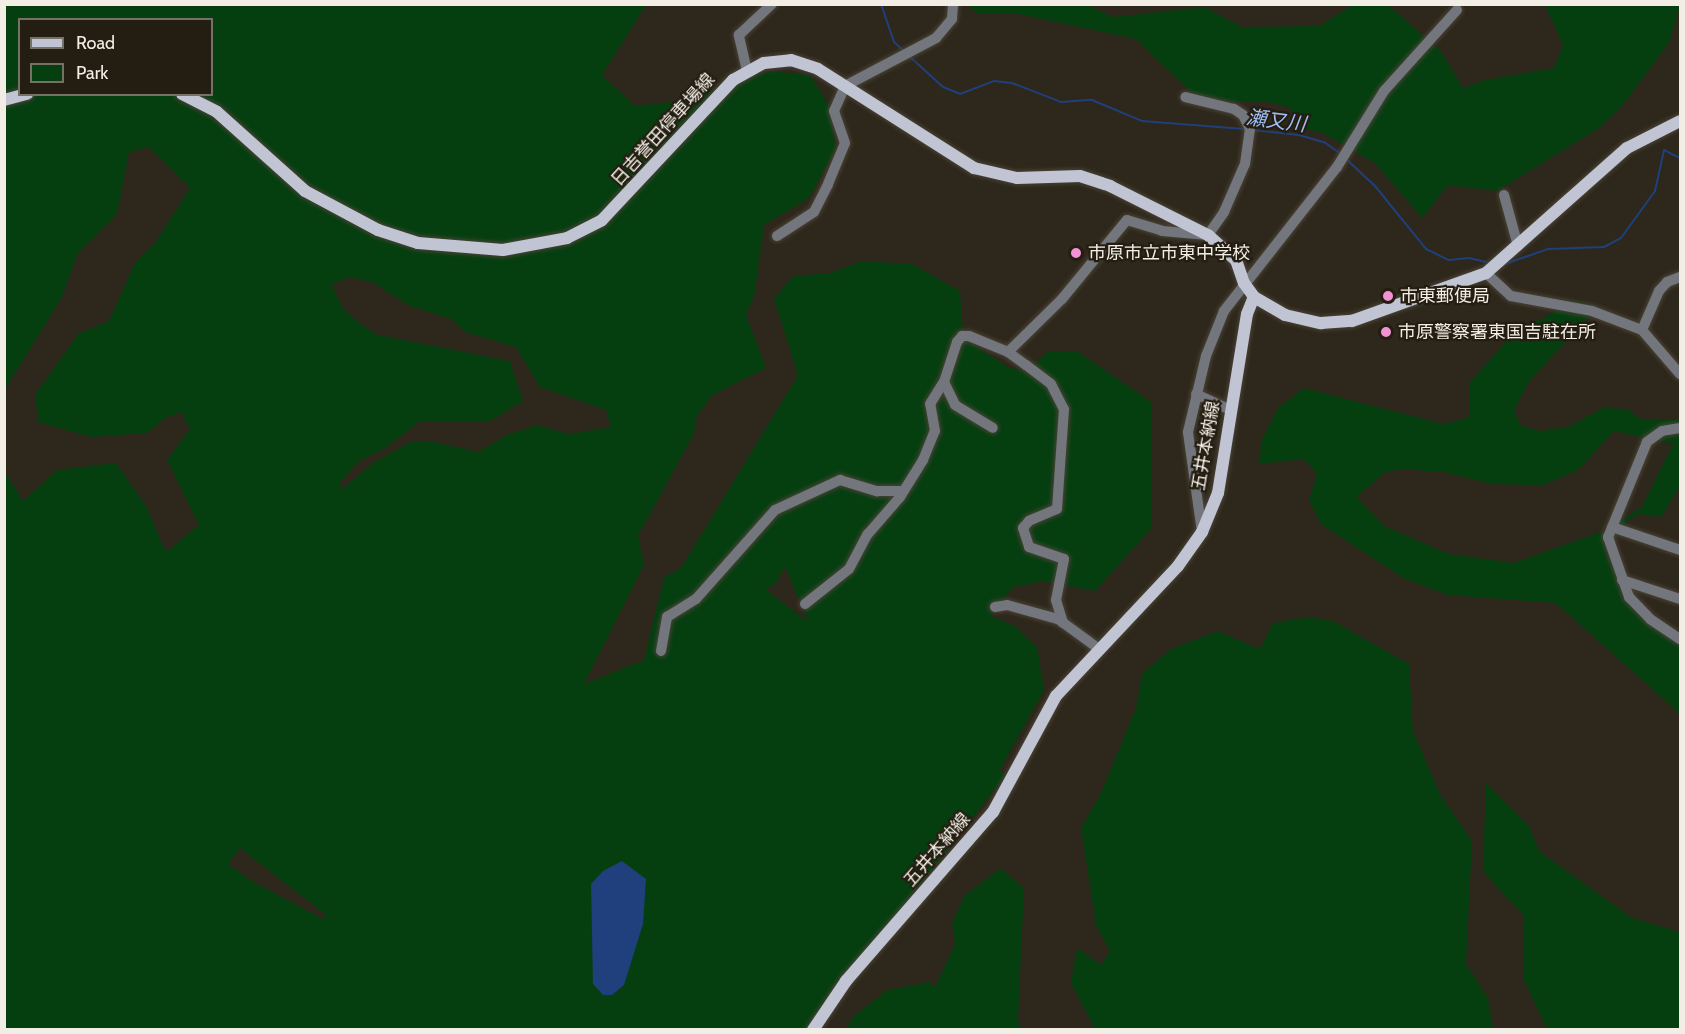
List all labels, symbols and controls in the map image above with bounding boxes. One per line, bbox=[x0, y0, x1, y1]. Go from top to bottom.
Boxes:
legend bbox=[18, 18, 213, 96]
text: Road bbox=[76, 32, 115, 54]
text: Park bbox=[76, 62, 108, 84]
street label: 日吉誉田停車場線 bbox=[607, 69, 719, 191]
water label: 瀬又川 bbox=[1245, 105, 1307, 137]
place label: 市原市立市東中学校 bbox=[1088, 242, 1250, 264]
marker: 市原市立市東中学校 bbox=[1069, 246, 1083, 260]
place label: 市東郵便局 bbox=[1400, 285, 1490, 307]
marker: 市東郵便局 bbox=[1381, 289, 1395, 303]
place label: 市原警察署東国吉駐在所 bbox=[1398, 321, 1596, 343]
marker: 市原警察署東国吉駐在所 bbox=[1379, 325, 1393, 339]
street label: 五井本納線 bbox=[1188, 400, 1224, 492]
street label: 五井本納線 bbox=[899, 809, 975, 891]

